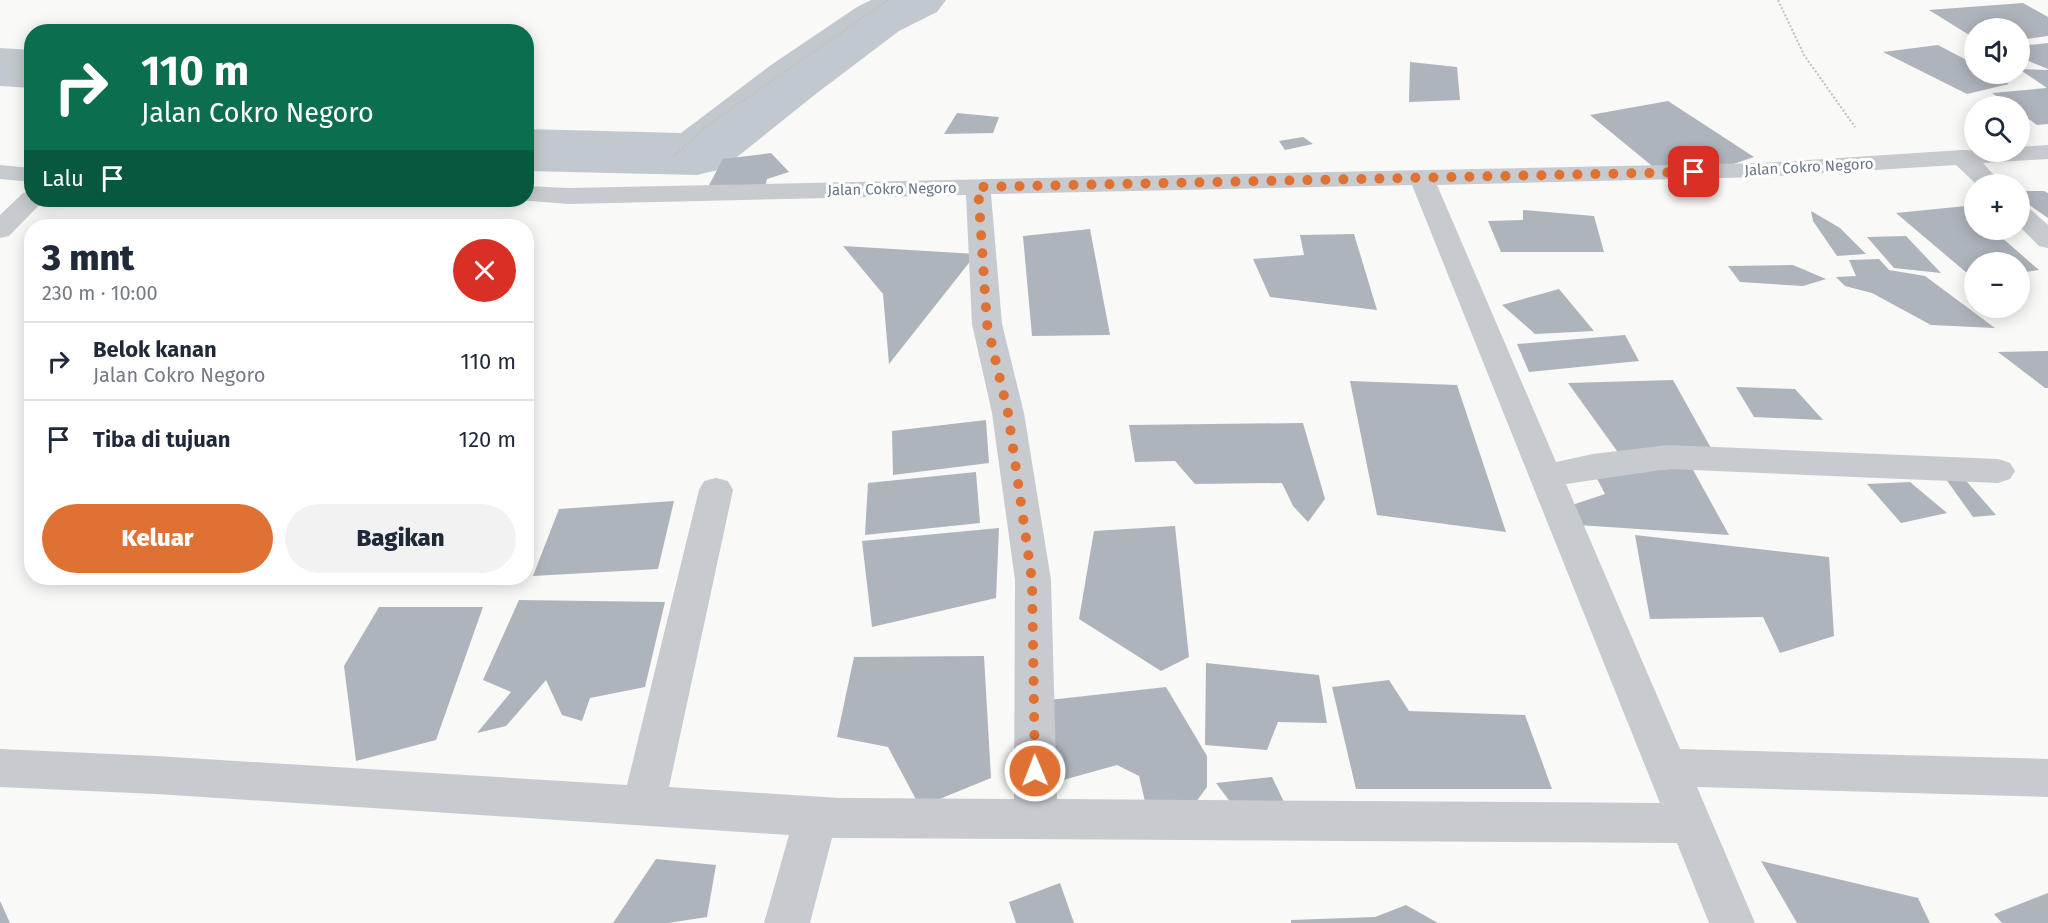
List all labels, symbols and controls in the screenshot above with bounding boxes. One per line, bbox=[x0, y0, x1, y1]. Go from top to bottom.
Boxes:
map controls bbox=[1964, 18, 2030, 318]
button: sound bbox=[1964, 18, 2030, 84]
text: 110 m bbox=[141, 46, 249, 96]
icon: right bbox=[42, 48, 120, 126]
button: search bbox=[1964, 96, 2030, 162]
text: Jalan Cokro Negoro bbox=[141, 97, 374, 129]
pin bbox=[1668, 146, 1719, 197]
icon: arrive bbox=[1677, 155, 1710, 188]
street label: Jalan Cokro Negoro bbox=[1744, 155, 1874, 179]
icon: arrive bbox=[96, 162, 129, 195]
text: Lalu bbox=[42, 165, 84, 192]
button: + bbox=[1964, 174, 2030, 240]
street label: Jalan Cokro Negoro bbox=[827, 179, 957, 199]
text: 3 mnt bbox=[42, 236, 134, 280]
button: close bbox=[453, 239, 516, 302]
button: − bbox=[1964, 252, 2030, 318]
text: 230 m · 10:00 bbox=[42, 281, 158, 305]
text: Belok kanan bbox=[93, 336, 217, 363]
icon: right bbox=[42, 345, 75, 378]
text: 110 m bbox=[460, 348, 516, 375]
text: Jalan Cokro Negoro bbox=[93, 363, 265, 387]
icon: arrive bbox=[42, 423, 75, 456]
text: Tiba di tujuan bbox=[93, 426, 230, 453]
text: 120 m bbox=[459, 426, 516, 453]
button: Keluar bbox=[42, 504, 273, 573]
button: Bagikan bbox=[285, 504, 516, 573]
position arrow bbox=[1003, 739, 1067, 803]

